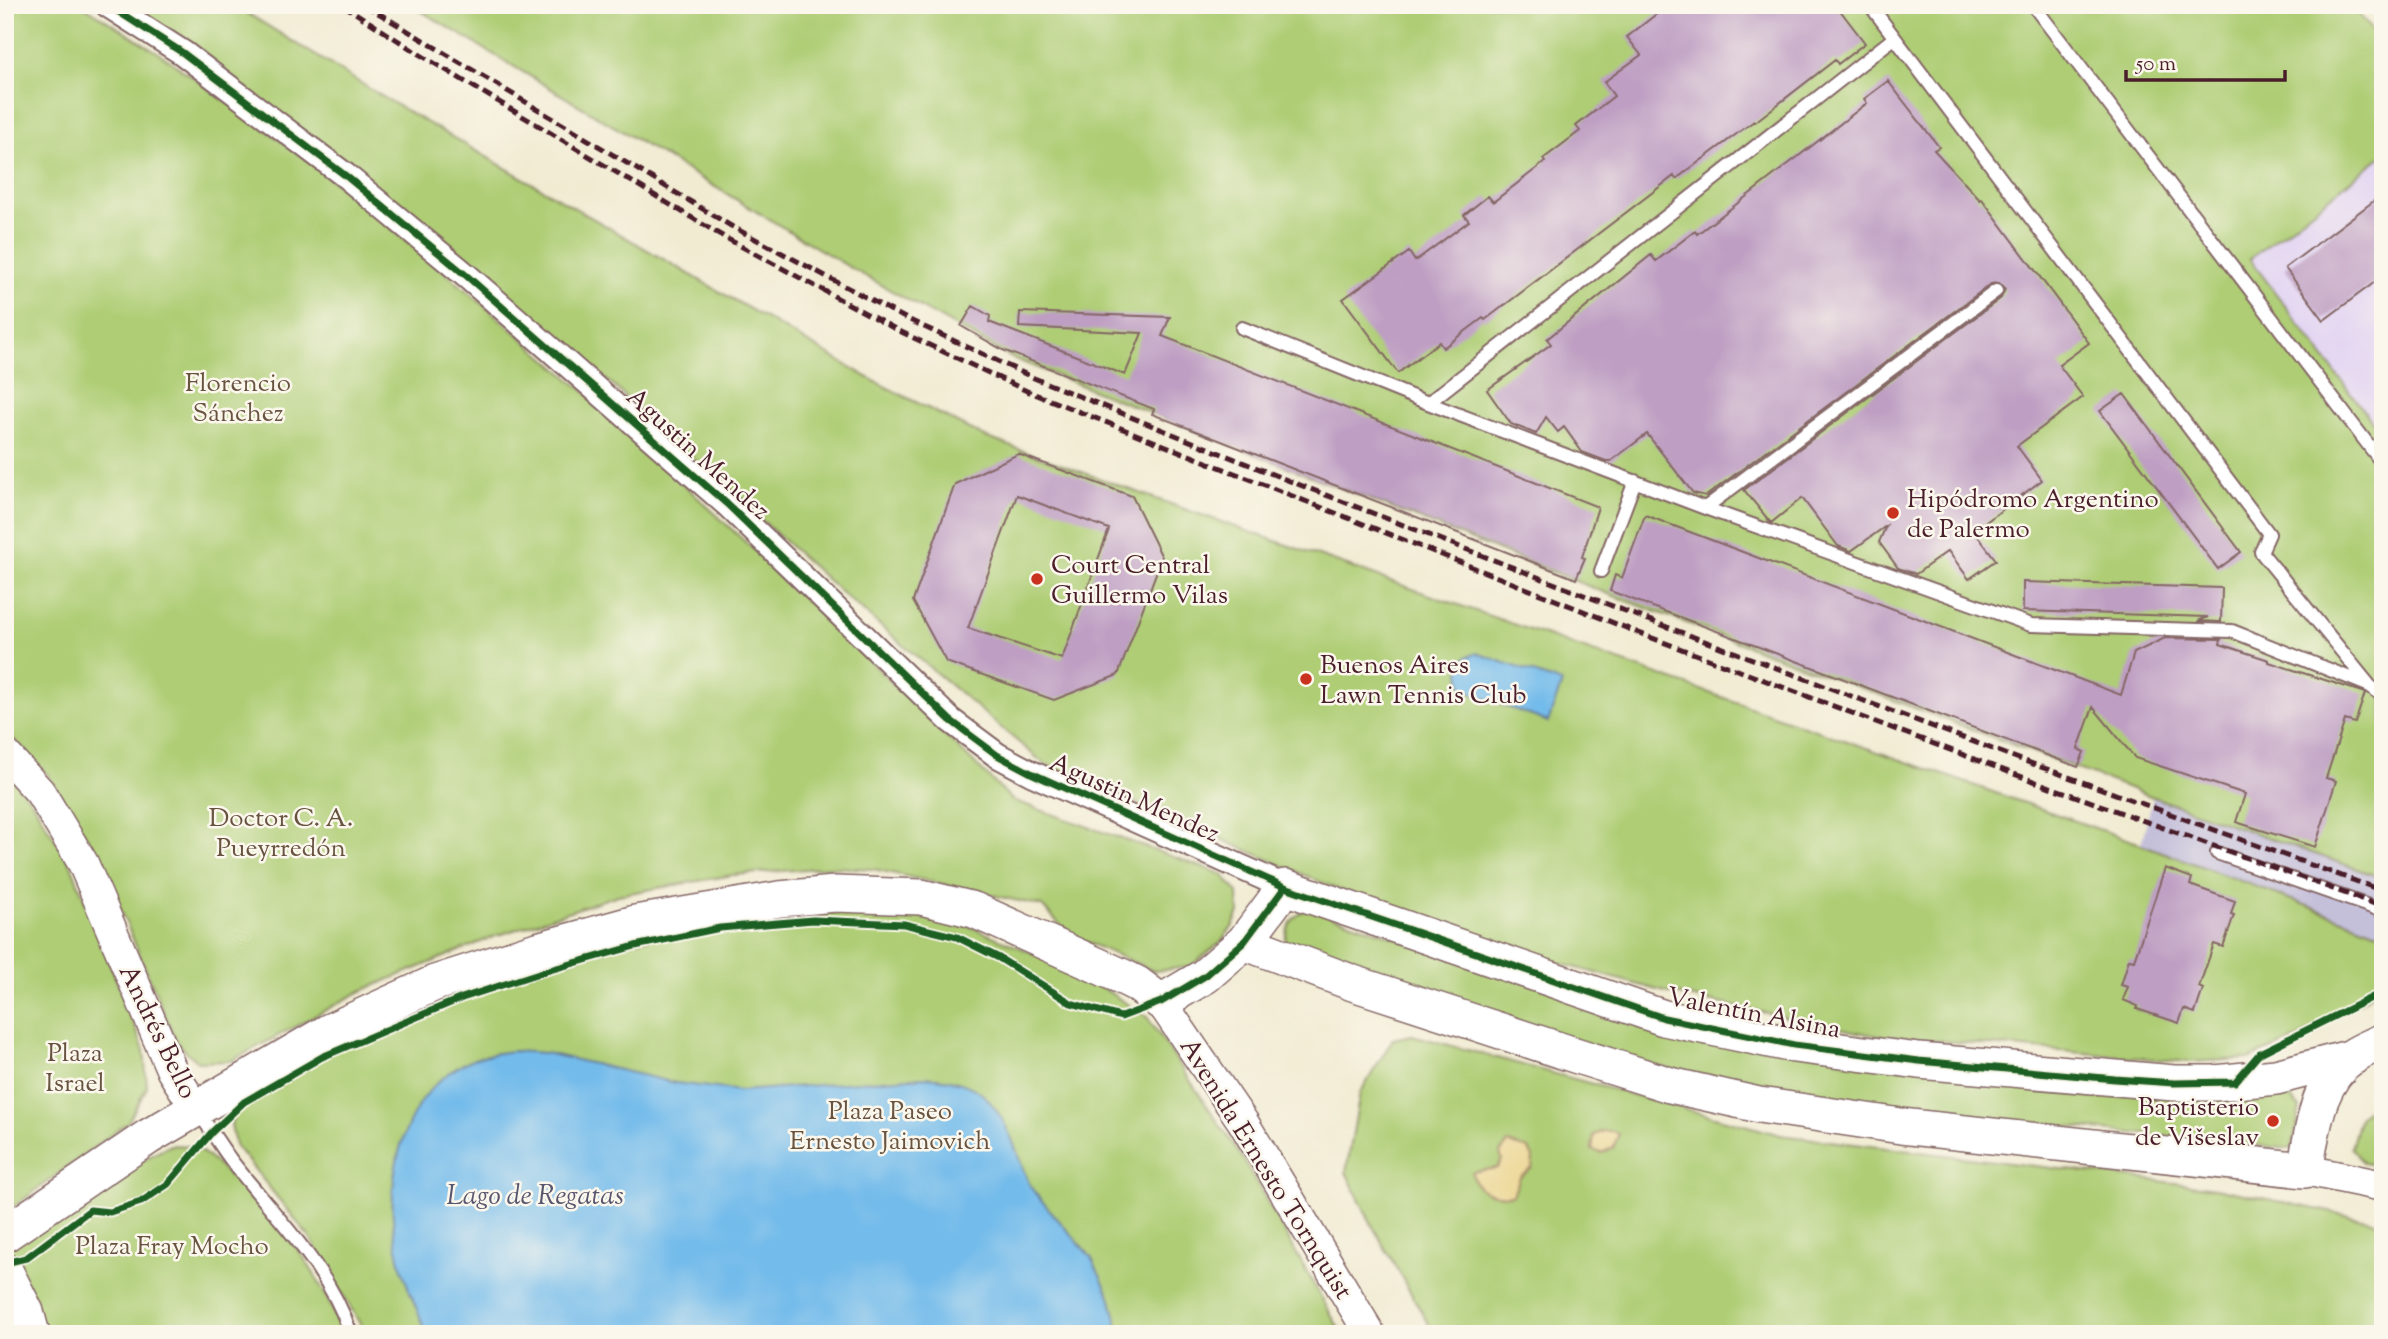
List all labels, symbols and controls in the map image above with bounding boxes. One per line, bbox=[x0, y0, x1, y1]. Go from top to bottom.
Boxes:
scale bar bbox=[2126, 38, 2285, 82]
text: 50 m bbox=[2135, 50, 2176, 80]
park label: Florencio Sánchez bbox=[185, 366, 291, 433]
street label: Agustin Mendez bbox=[617, 380, 778, 530]
place label: Hipódromo Argentino de Palermo bbox=[1907, 482, 2159, 549]
marker: Hipódromo Argentino de Palermo bbox=[1885, 505, 1901, 521]
place label: Court Central Guillermo Vilas bbox=[1051, 548, 1228, 615]
marker: Court Central Guillermo Vilas bbox=[1029, 571, 1045, 587]
place label: Buenos Aires Lawn Tennis Club bbox=[1320, 648, 1527, 715]
marker: Buenos Aires Lawn Tennis Club bbox=[1298, 671, 1314, 687]
street label: Agustin Mendez bbox=[1043, 745, 1225, 853]
park label: Doctor C. A. Pueyrredón bbox=[209, 801, 353, 868]
street label: Andrés Bello bbox=[108, 959, 205, 1105]
street label: Valentín Alsina bbox=[1664, 979, 1844, 1049]
street label: Avenida Ernesto Tornquist bbox=[1169, 1032, 1361, 1307]
park label: Plaza Israel bbox=[45, 1036, 105, 1103]
place label: Baptisterio de Višeslav bbox=[2135, 1090, 2259, 1157]
park label: Plaza Paseo Ernesto Jaimovich bbox=[790, 1094, 990, 1161]
marker: Baptisterio de Višeslav bbox=[2265, 1113, 2281, 1129]
water label: Lago de Regatas bbox=[446, 1177, 624, 1217]
park label: Plaza Fray Mocho bbox=[75, 1229, 269, 1266]

